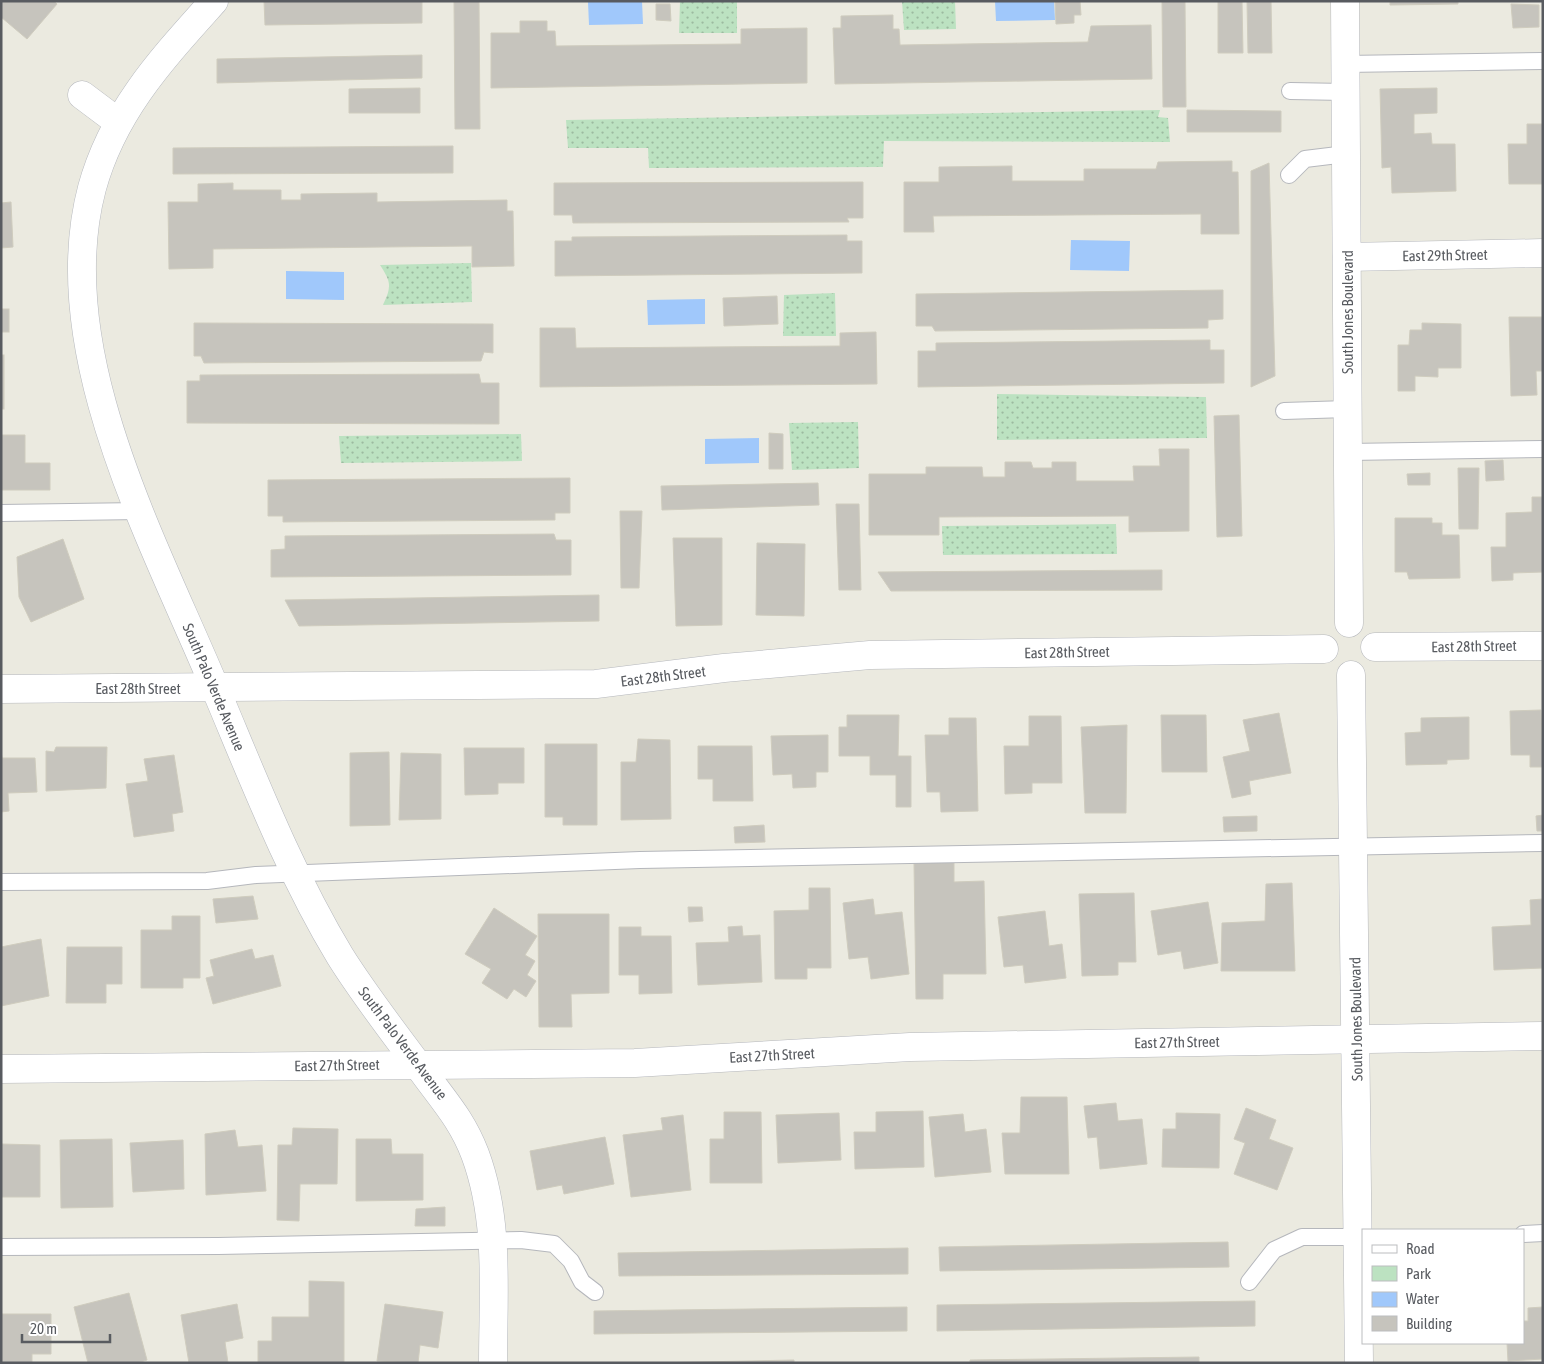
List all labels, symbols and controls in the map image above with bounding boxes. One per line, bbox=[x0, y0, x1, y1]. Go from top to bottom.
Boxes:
street label: East 29th Street bbox=[1402, 246, 1488, 264]
street label: South Jones Boulevard bbox=[1339, 250, 1356, 374]
street label: South Palo Verde Avenue bbox=[179, 621, 249, 753]
street label: East 28th Street bbox=[1431, 637, 1517, 655]
street label: East 28th Street bbox=[1024, 643, 1110, 661]
street label: East 28th Street bbox=[619, 662, 707, 690]
street label: East 28th Street bbox=[95, 680, 181, 697]
street label: South Jones Boulevard bbox=[1346, 957, 1366, 1081]
street label: South Palo Verde Avenue bbox=[355, 983, 451, 1103]
street label: East 27th Street bbox=[1134, 1033, 1220, 1051]
street label: East 27th Street bbox=[729, 1044, 815, 1066]
street label: East 27th Street bbox=[294, 1056, 380, 1074]
legend bbox=[1362, 1229, 1524, 1344]
text: Road bbox=[1406, 1240, 1435, 1257]
text: Park bbox=[1406, 1265, 1431, 1282]
text: Water bbox=[1406, 1290, 1439, 1307]
scale bar bbox=[22, 1312, 110, 1344]
text: Building bbox=[1406, 1315, 1452, 1332]
text: 20 m bbox=[30, 1320, 57, 1337]

